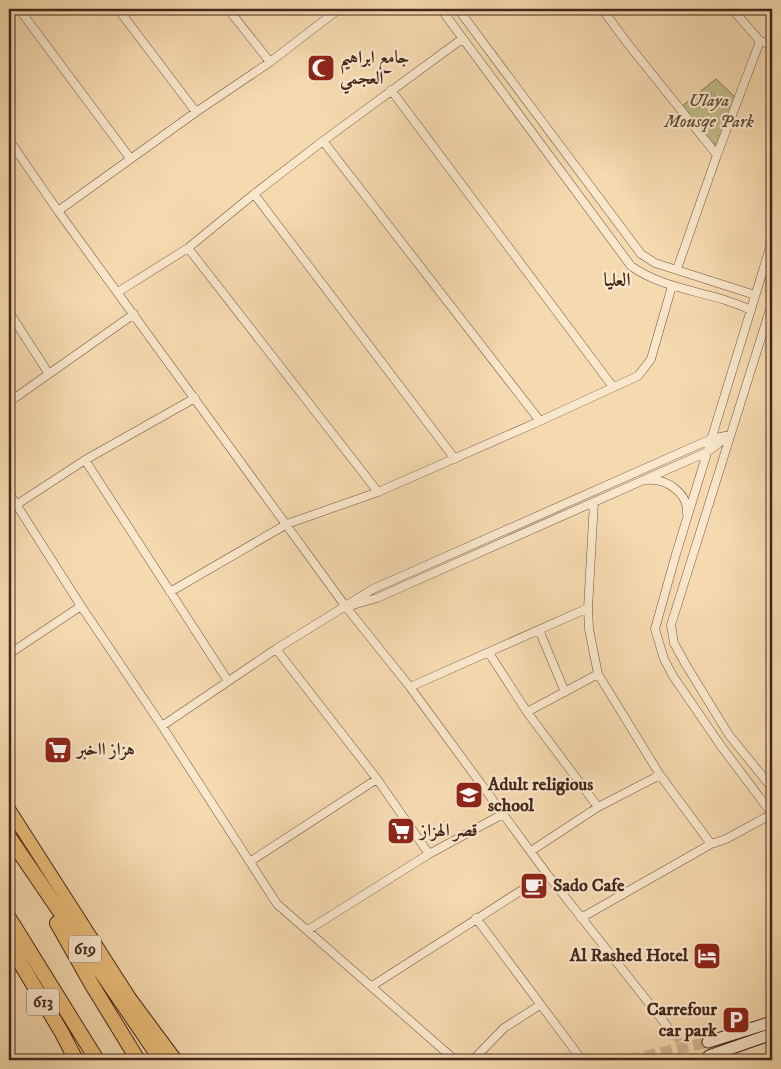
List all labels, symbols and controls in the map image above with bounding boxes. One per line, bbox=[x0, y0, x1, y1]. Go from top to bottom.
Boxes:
place label: جامع ابراهيم العجمي bbox=[340, 47, 410, 95]
mosque icon: جامع ابراهيم العجمي bbox=[306, 53, 336, 83]
park label: Ulaya Mousqe Park bbox=[662, 90, 754, 133]
district label: العليا bbox=[603, 269, 631, 292]
supermarket icon: هزاز ااخبر bbox=[43, 735, 73, 765]
place label: هزاز ااخبر bbox=[75, 739, 135, 761]
place label: Adult religious school bbox=[487, 774, 593, 817]
school or university icon: Adult religious school bbox=[454, 780, 484, 810]
supermarket icon: قصر الهزاز bbox=[386, 816, 416, 846]
place label: قصر الهزاز bbox=[418, 820, 478, 842]
cafe icon: Sado Cafe bbox=[519, 871, 549, 901]
place label: Sado Cafe bbox=[553, 875, 625, 897]
road number: 619 bbox=[69, 936, 101, 962]
hotel icon: Al Rashed Hotel bbox=[692, 941, 722, 971]
place label: Al Rashed Hotel bbox=[569, 945, 689, 967]
road number: 613 bbox=[27, 989, 59, 1016]
place label: Carrefour car park bbox=[647, 999, 718, 1042]
parking icon: Carrefour car park bbox=[721, 1005, 751, 1035]

